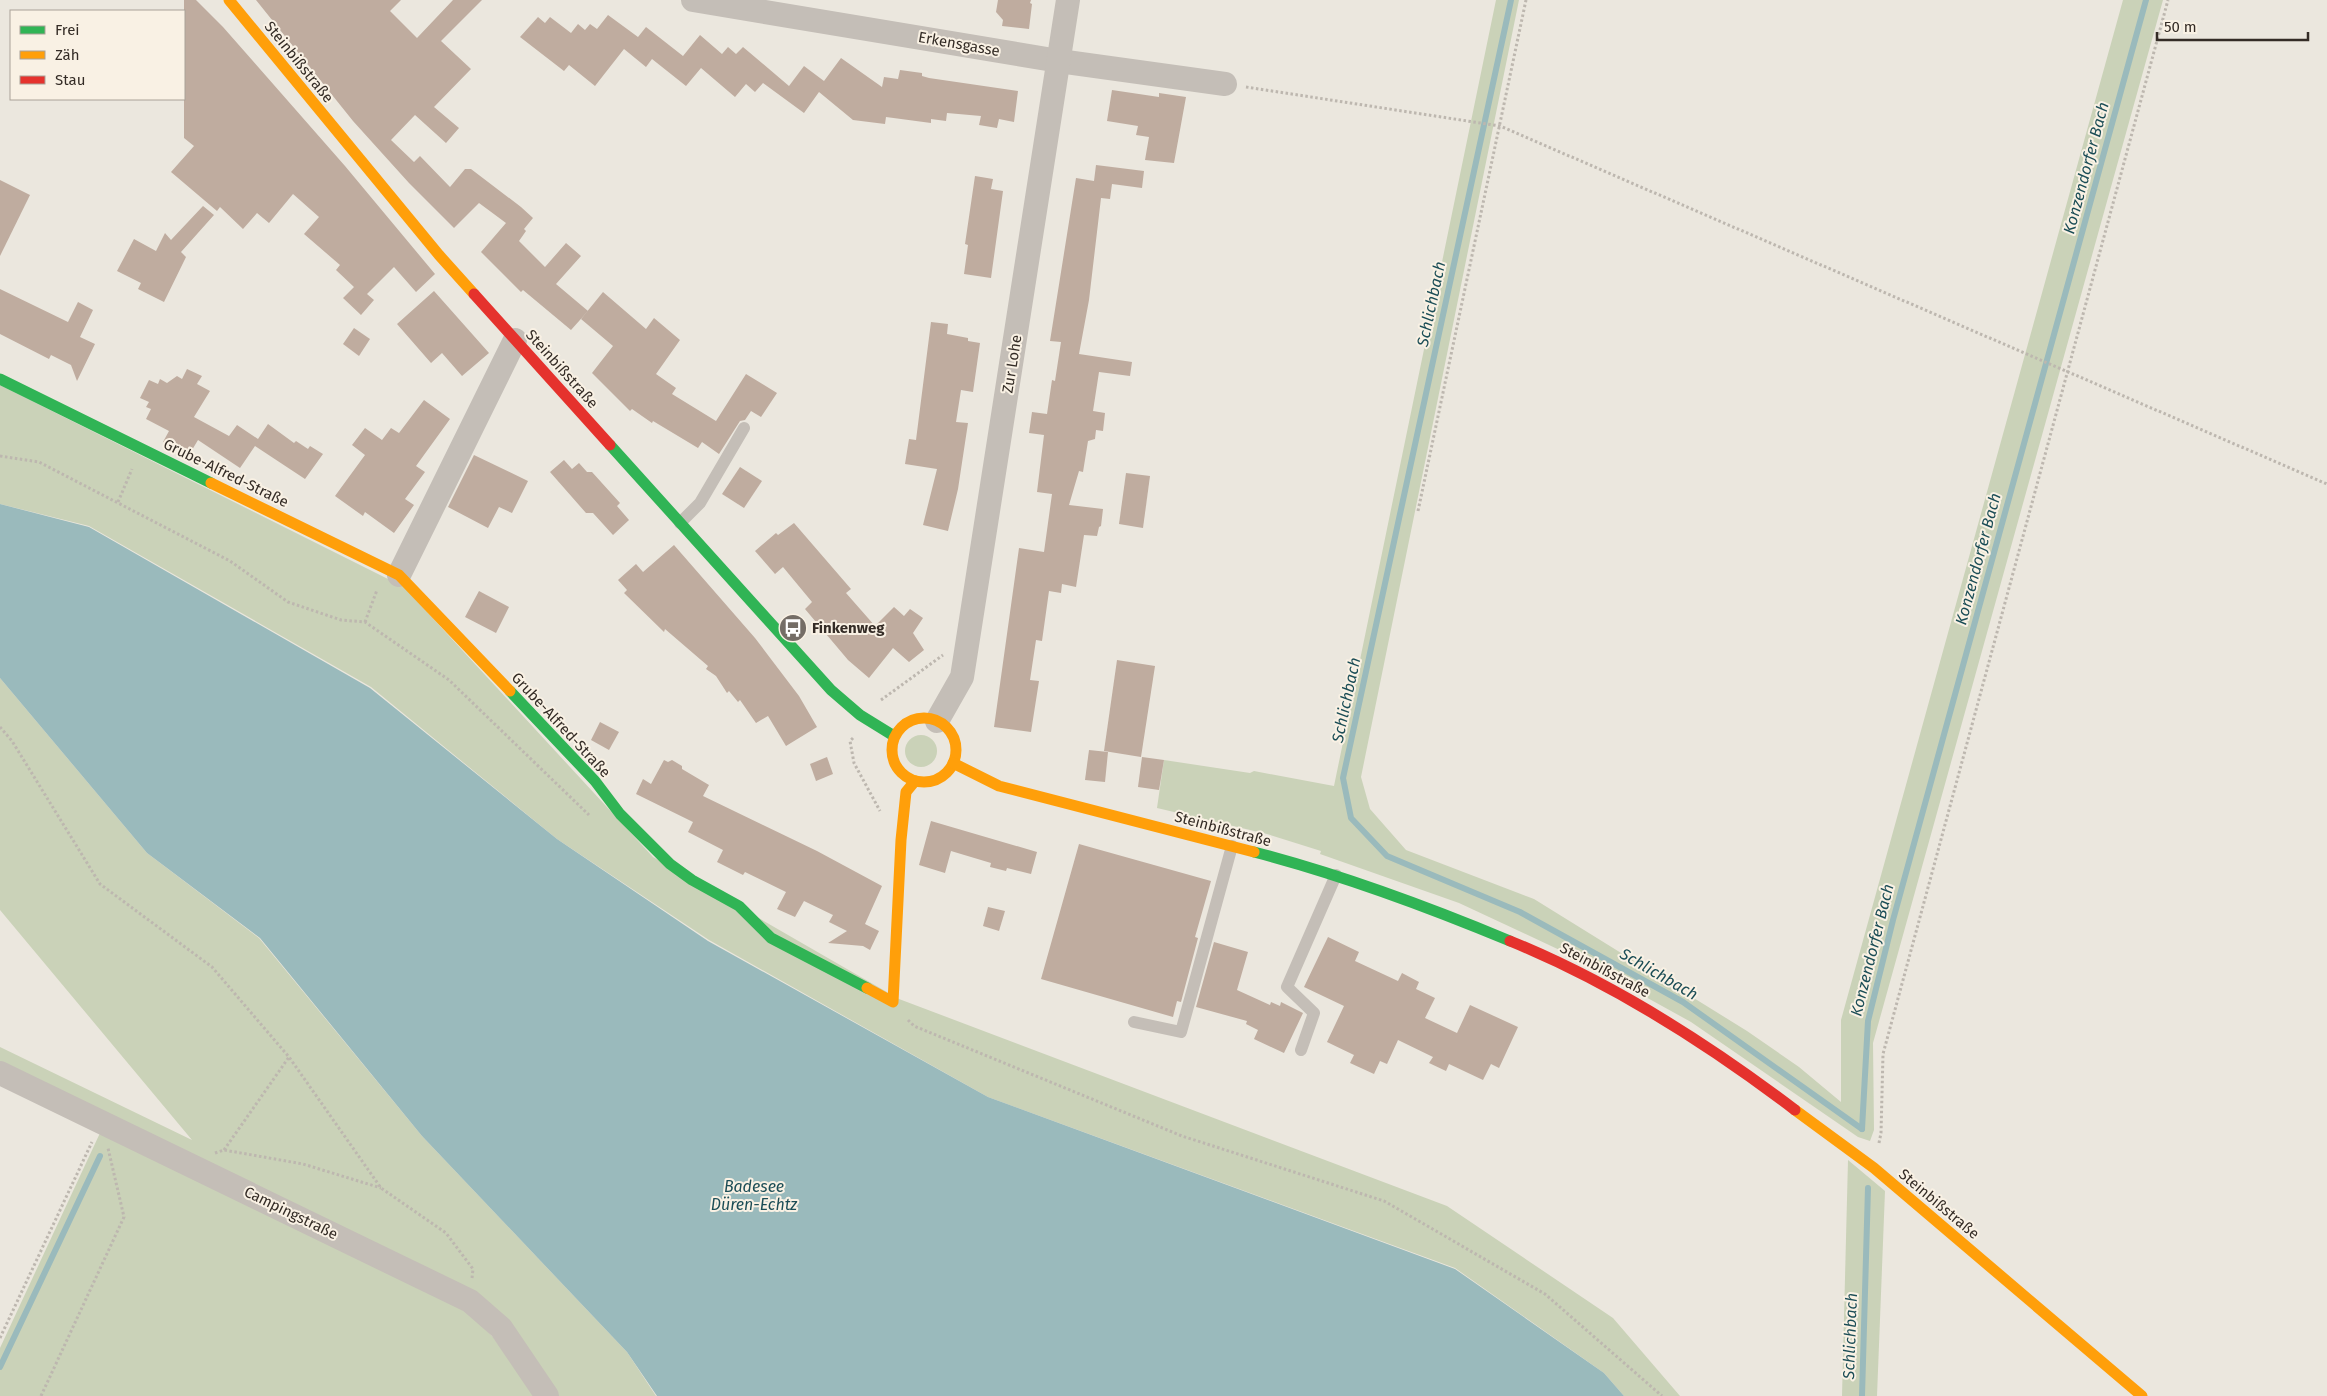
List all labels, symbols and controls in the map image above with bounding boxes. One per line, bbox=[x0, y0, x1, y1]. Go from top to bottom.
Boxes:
legend bbox=[10, 10, 185, 100]
scale bar bbox=[2157, 10, 2308, 42]
street label: Steinbißstraße bbox=[261, 18, 337, 106]
text: 50 m bbox=[2164, 18, 2197, 36]
text: Frei bbox=[55, 21, 80, 39]
street label: Erkensgasse bbox=[917, 28, 1001, 60]
text: Zäh bbox=[55, 46, 80, 64]
text: Stau bbox=[55, 71, 85, 89]
water label: Konzendorfer Bach bbox=[2059, 100, 2113, 236]
water label: Schlichbach bbox=[1412, 260, 1449, 349]
street label: Steinbißstraße bbox=[522, 326, 602, 412]
street label: Zur Lohe bbox=[999, 334, 1025, 394]
street label: Grube-Alfred-Straße bbox=[160, 435, 292, 511]
water label: Konzendorfer Bach bbox=[1951, 491, 2005, 627]
bus stop icon: Finkenweg bbox=[778, 613, 808, 643]
place label: Finkenweg bbox=[812, 619, 885, 637]
water label: Schlichbach bbox=[1327, 656, 1364, 745]
street label: Grube-Alfred-Straße bbox=[508, 669, 614, 781]
street label: Steinbißstraße bbox=[1173, 807, 1273, 851]
water label: Konzendorfer Bach bbox=[1846, 882, 1898, 1018]
street label: Steinbißstraße bbox=[1557, 939, 1653, 1001]
water label: Schlichbach bbox=[1616, 944, 1701, 1004]
street label: Steinbißstraße bbox=[1895, 1165, 1983, 1243]
water label: Badesee Düren-Echtz bbox=[711, 1177, 797, 1214]
street label: Campingstraße bbox=[241, 1183, 341, 1243]
water label: Schlichbach bbox=[1839, 1292, 1861, 1381]

